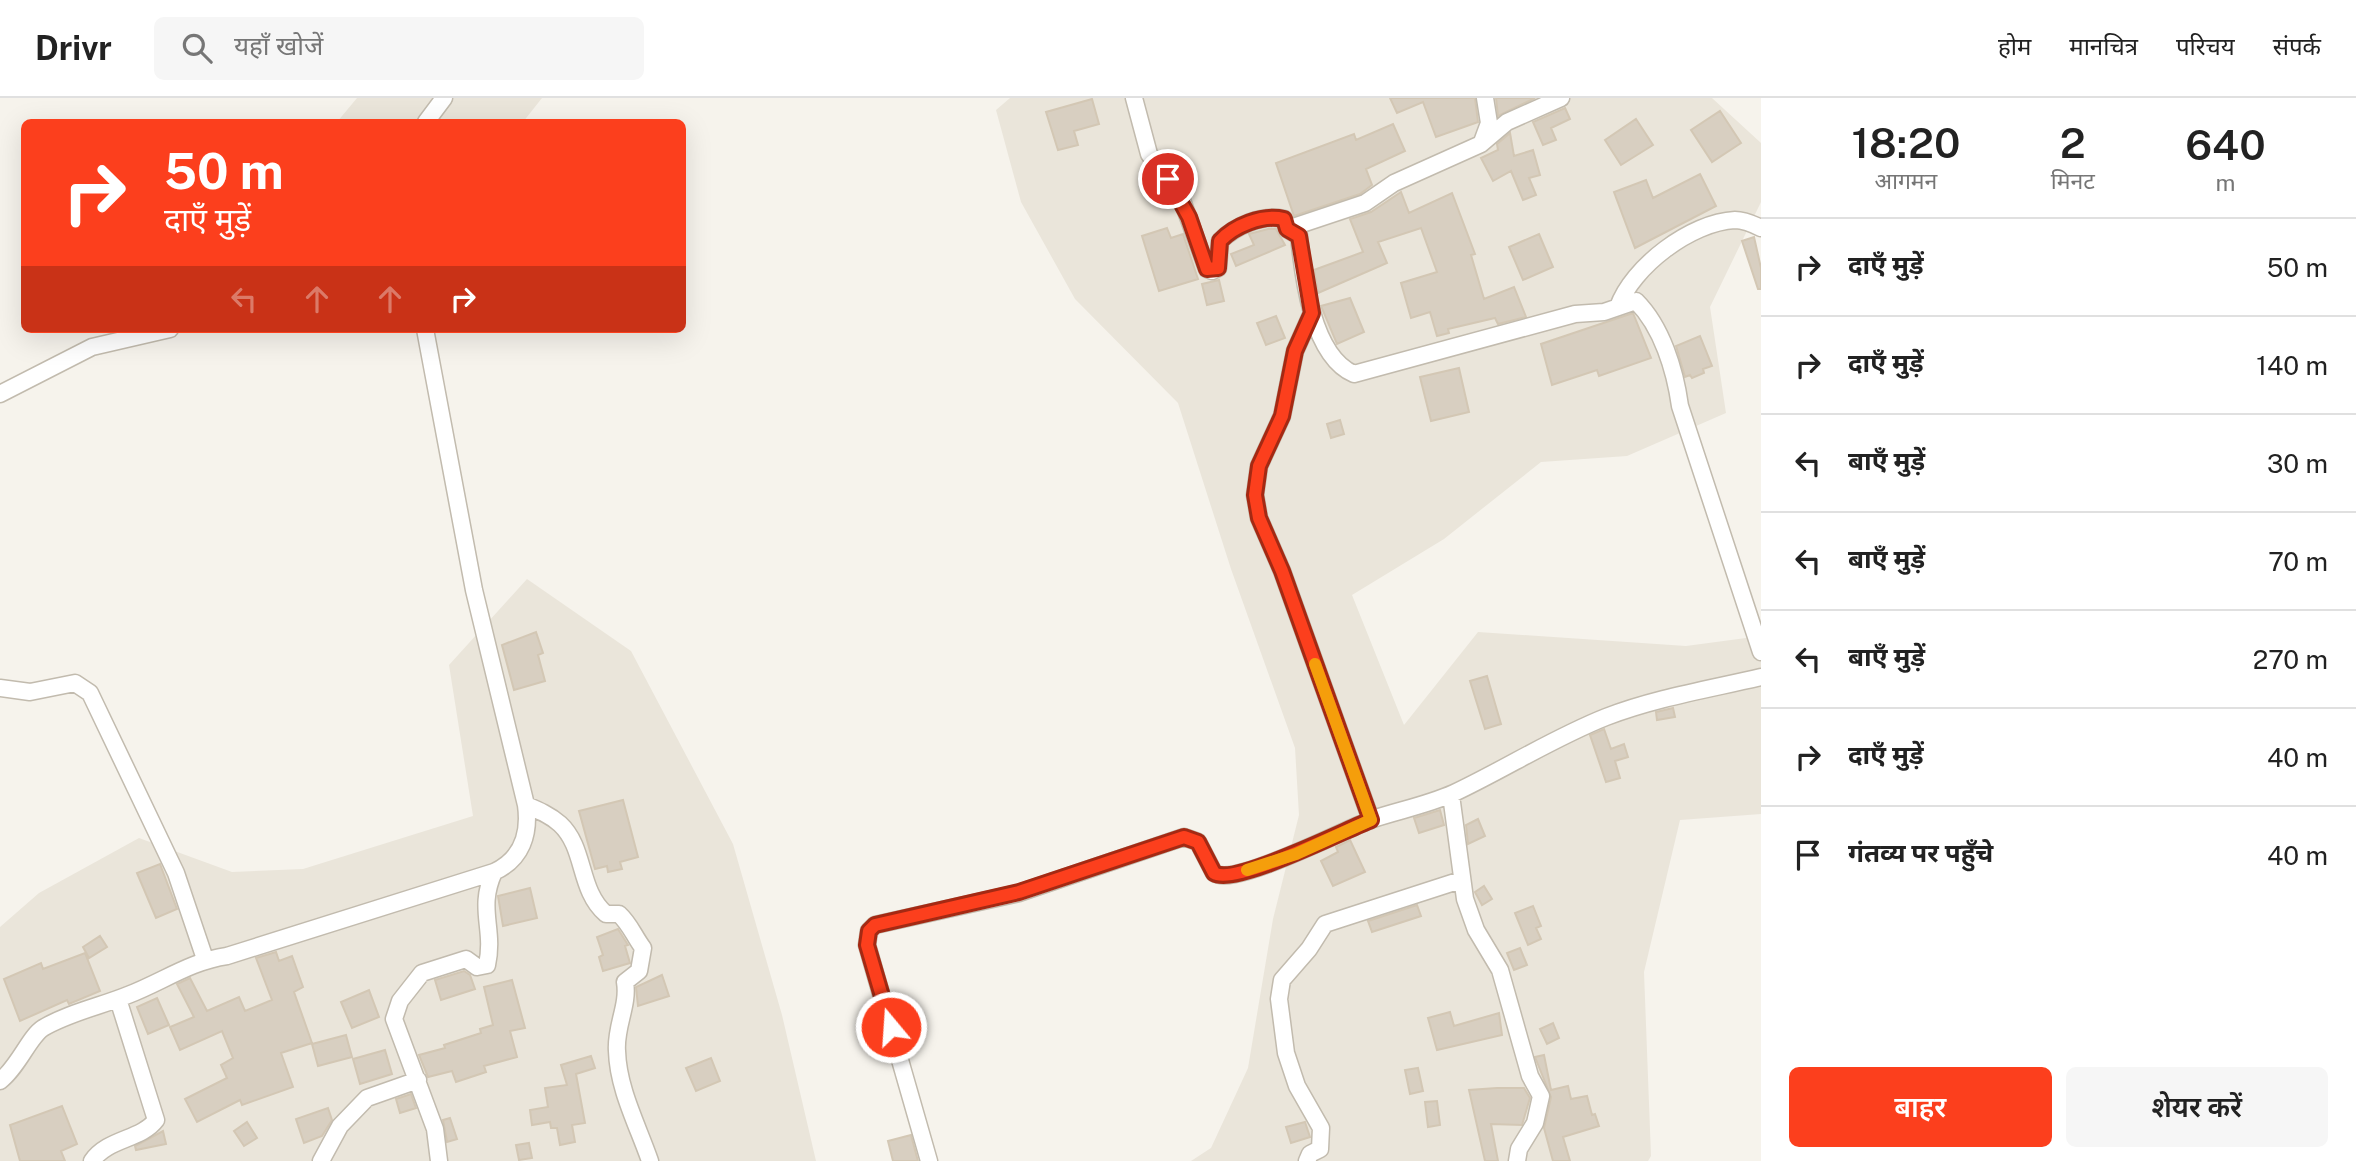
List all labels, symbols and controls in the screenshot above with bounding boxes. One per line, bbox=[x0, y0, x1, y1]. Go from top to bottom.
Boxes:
search box bbox=[154, 17, 644, 80]
text: Drivr bbox=[35, 29, 112, 67]
icon: search bbox=[178, 29, 216, 67]
text: यहाँ खोजें bbox=[234, 30, 323, 61]
text: होम bbox=[1998, 32, 2031, 60]
text: मानचित्र bbox=[2069, 32, 2138, 60]
text: परिचय bbox=[2176, 32, 2235, 60]
text: संपर्क bbox=[2273, 32, 2321, 60]
text: 18:20 bbox=[1851, 118, 1960, 167]
text: 2 bbox=[2060, 118, 2086, 167]
text: 640 bbox=[2185, 120, 2266, 169]
text: 50 m bbox=[164, 142, 284, 200]
icon: right bbox=[49, 147, 140, 238]
pin bbox=[1138, 149, 1198, 209]
icon: arrive bbox=[1149, 160, 1187, 198]
text: आगमन bbox=[1874, 167, 1937, 194]
text: मिनट bbox=[2051, 167, 2095, 194]
text: m bbox=[2215, 169, 2235, 196]
text: दाएँ मुड़ें bbox=[164, 201, 251, 238]
icon: right bbox=[1789, 248, 1827, 286]
text: दाएँ मुड़ें bbox=[1848, 249, 1924, 280]
text: 50 m bbox=[2267, 252, 2328, 283]
icon: left bbox=[225, 280, 263, 318]
icon: ahead bbox=[298, 280, 336, 318]
icon: ahead bbox=[371, 280, 409, 318]
icon: right bbox=[444, 280, 482, 318]
icon: right bbox=[1789, 346, 1827, 384]
text: दाएँ मुड़ें bbox=[1848, 347, 1924, 378]
text: 140 m bbox=[2256, 350, 2328, 381]
icon: left bbox=[1789, 444, 1827, 482]
text: बाएँ मुड़ें bbox=[1848, 445, 1925, 476]
text: 30 m bbox=[2267, 448, 2328, 479]
icon: left bbox=[1789, 542, 1827, 580]
text: बाएँ मुड़ें bbox=[1848, 543, 1925, 574]
text: 70 m bbox=[2268, 546, 2328, 577]
icon: left bbox=[1789, 640, 1827, 678]
text: बाएँ मुड़ें bbox=[1848, 641, 1925, 672]
text: 270 m bbox=[2253, 644, 2328, 675]
icon: right bbox=[1789, 738, 1827, 776]
text: दाएँ मुड़ें bbox=[1848, 739, 1924, 770]
text: 40 m bbox=[2267, 742, 2328, 773]
icon: arrive bbox=[1789, 836, 1827, 874]
text: गंतव्य पर पहुँचे bbox=[1848, 837, 1993, 868]
text: 40 m bbox=[2267, 840, 2328, 871]
position arrow bbox=[854, 990, 928, 1064]
button: बाहर bbox=[1789, 1067, 2052, 1147]
button: शेयर करें bbox=[2066, 1067, 2328, 1147]

